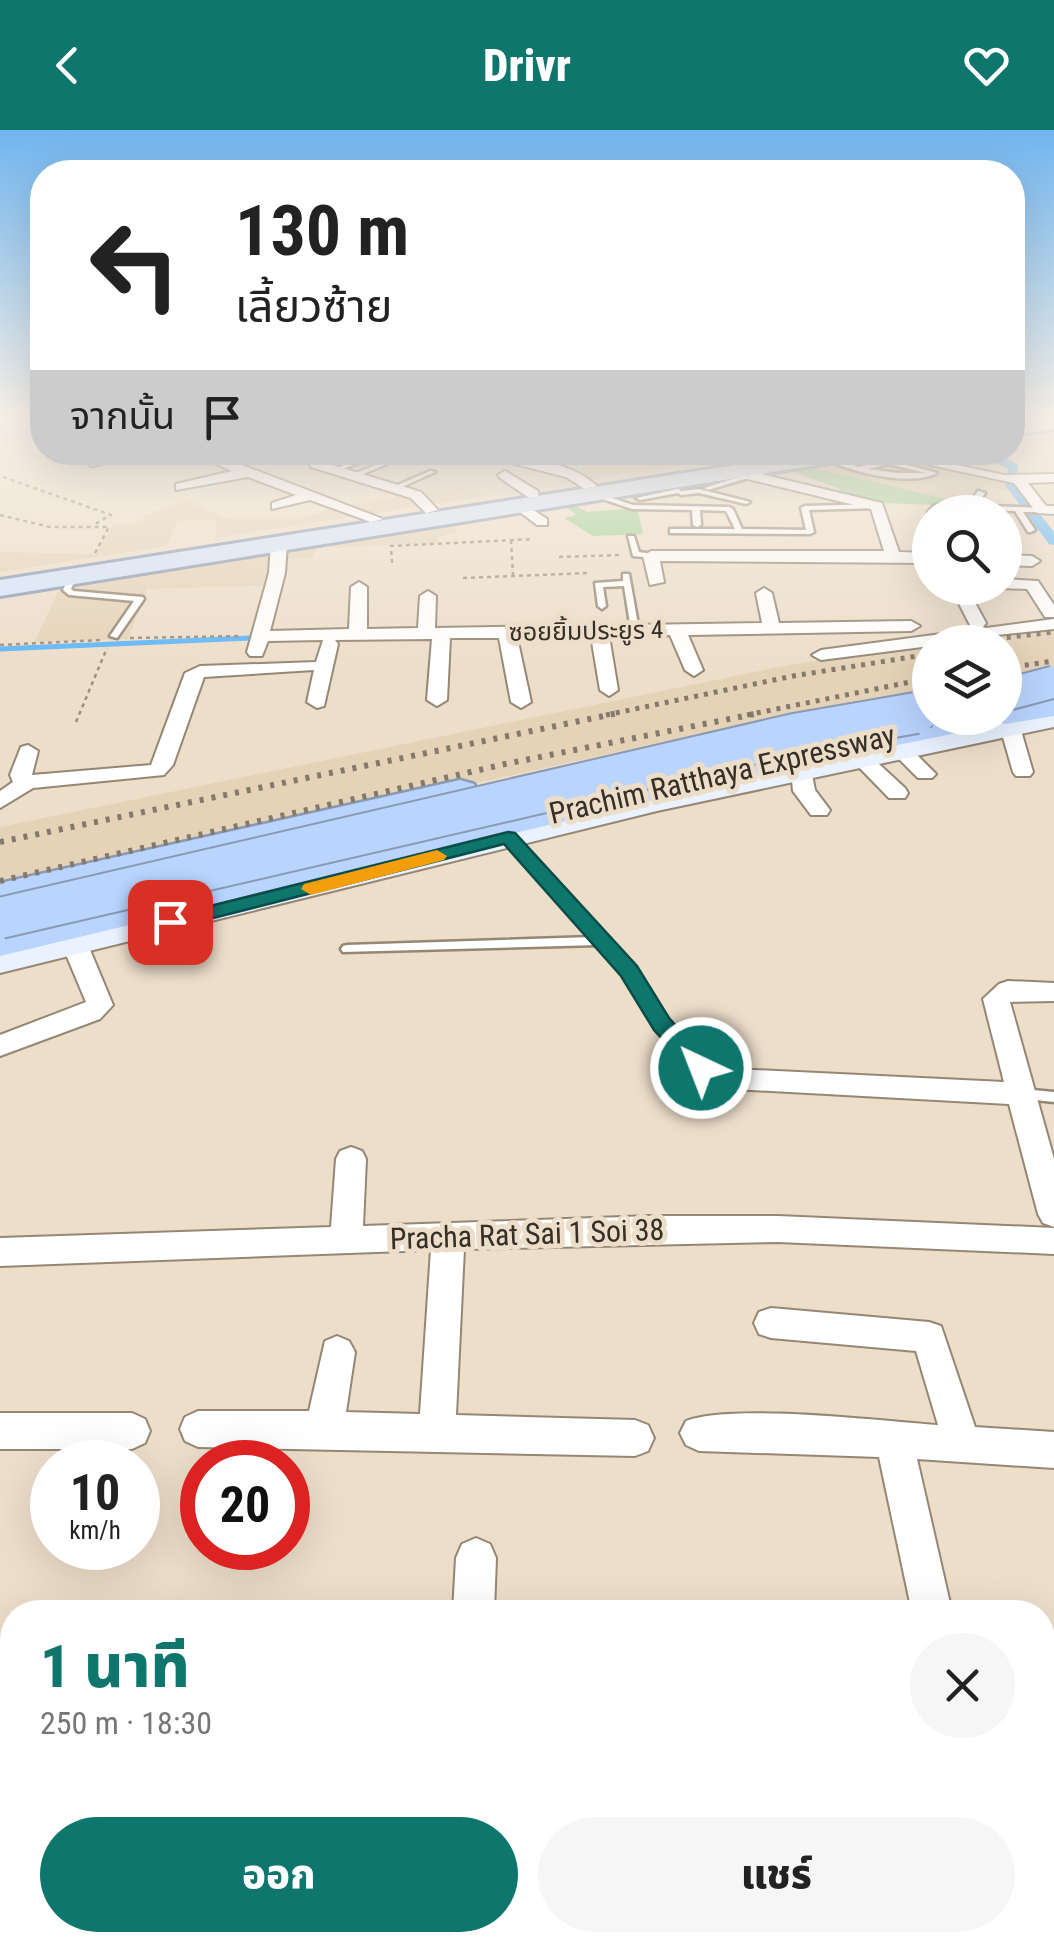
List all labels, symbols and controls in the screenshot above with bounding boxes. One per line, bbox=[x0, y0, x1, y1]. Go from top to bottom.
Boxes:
icon: back bbox=[40, 38, 95, 93]
icon: heart bbox=[959, 38, 1014, 93]
text: Drivr bbox=[483, 39, 571, 92]
text: 130 m bbox=[235, 190, 409, 272]
icon: left bbox=[70, 200, 200, 330]
text: เลี้ยวซ้าย bbox=[235, 280, 392, 333]
icon: arrive bbox=[195, 390, 250, 445]
text: จากนั้น bbox=[70, 394, 175, 438]
map controls bbox=[912, 495, 1022, 735]
button: search bbox=[912, 495, 1022, 605]
street label: ซอยยิ้มประยูร 4 bbox=[509, 614, 663, 648]
button: layers bbox=[912, 625, 1022, 735]
street label: Prachim Ratthaya Expressway bbox=[546, 717, 898, 831]
pin bbox=[128, 880, 213, 965]
icon: arrive bbox=[143, 895, 198, 950]
position arrow bbox=[649, 1016, 753, 1120]
street label: Pracha Rat Sai 1 Soi 38 bbox=[389, 1212, 665, 1256]
speed limit sign: 20 bbox=[180, 1440, 310, 1570]
text: 10 bbox=[70, 1464, 120, 1522]
text: km/h bbox=[69, 1516, 121, 1545]
text: 1 นาที bbox=[40, 1631, 190, 1702]
button: close bbox=[910, 1633, 1015, 1738]
text: 250 m · 18:30 bbox=[40, 1704, 212, 1742]
button: ออก bbox=[40, 1817, 518, 1932]
button: แชร์ bbox=[538, 1817, 1015, 1932]

